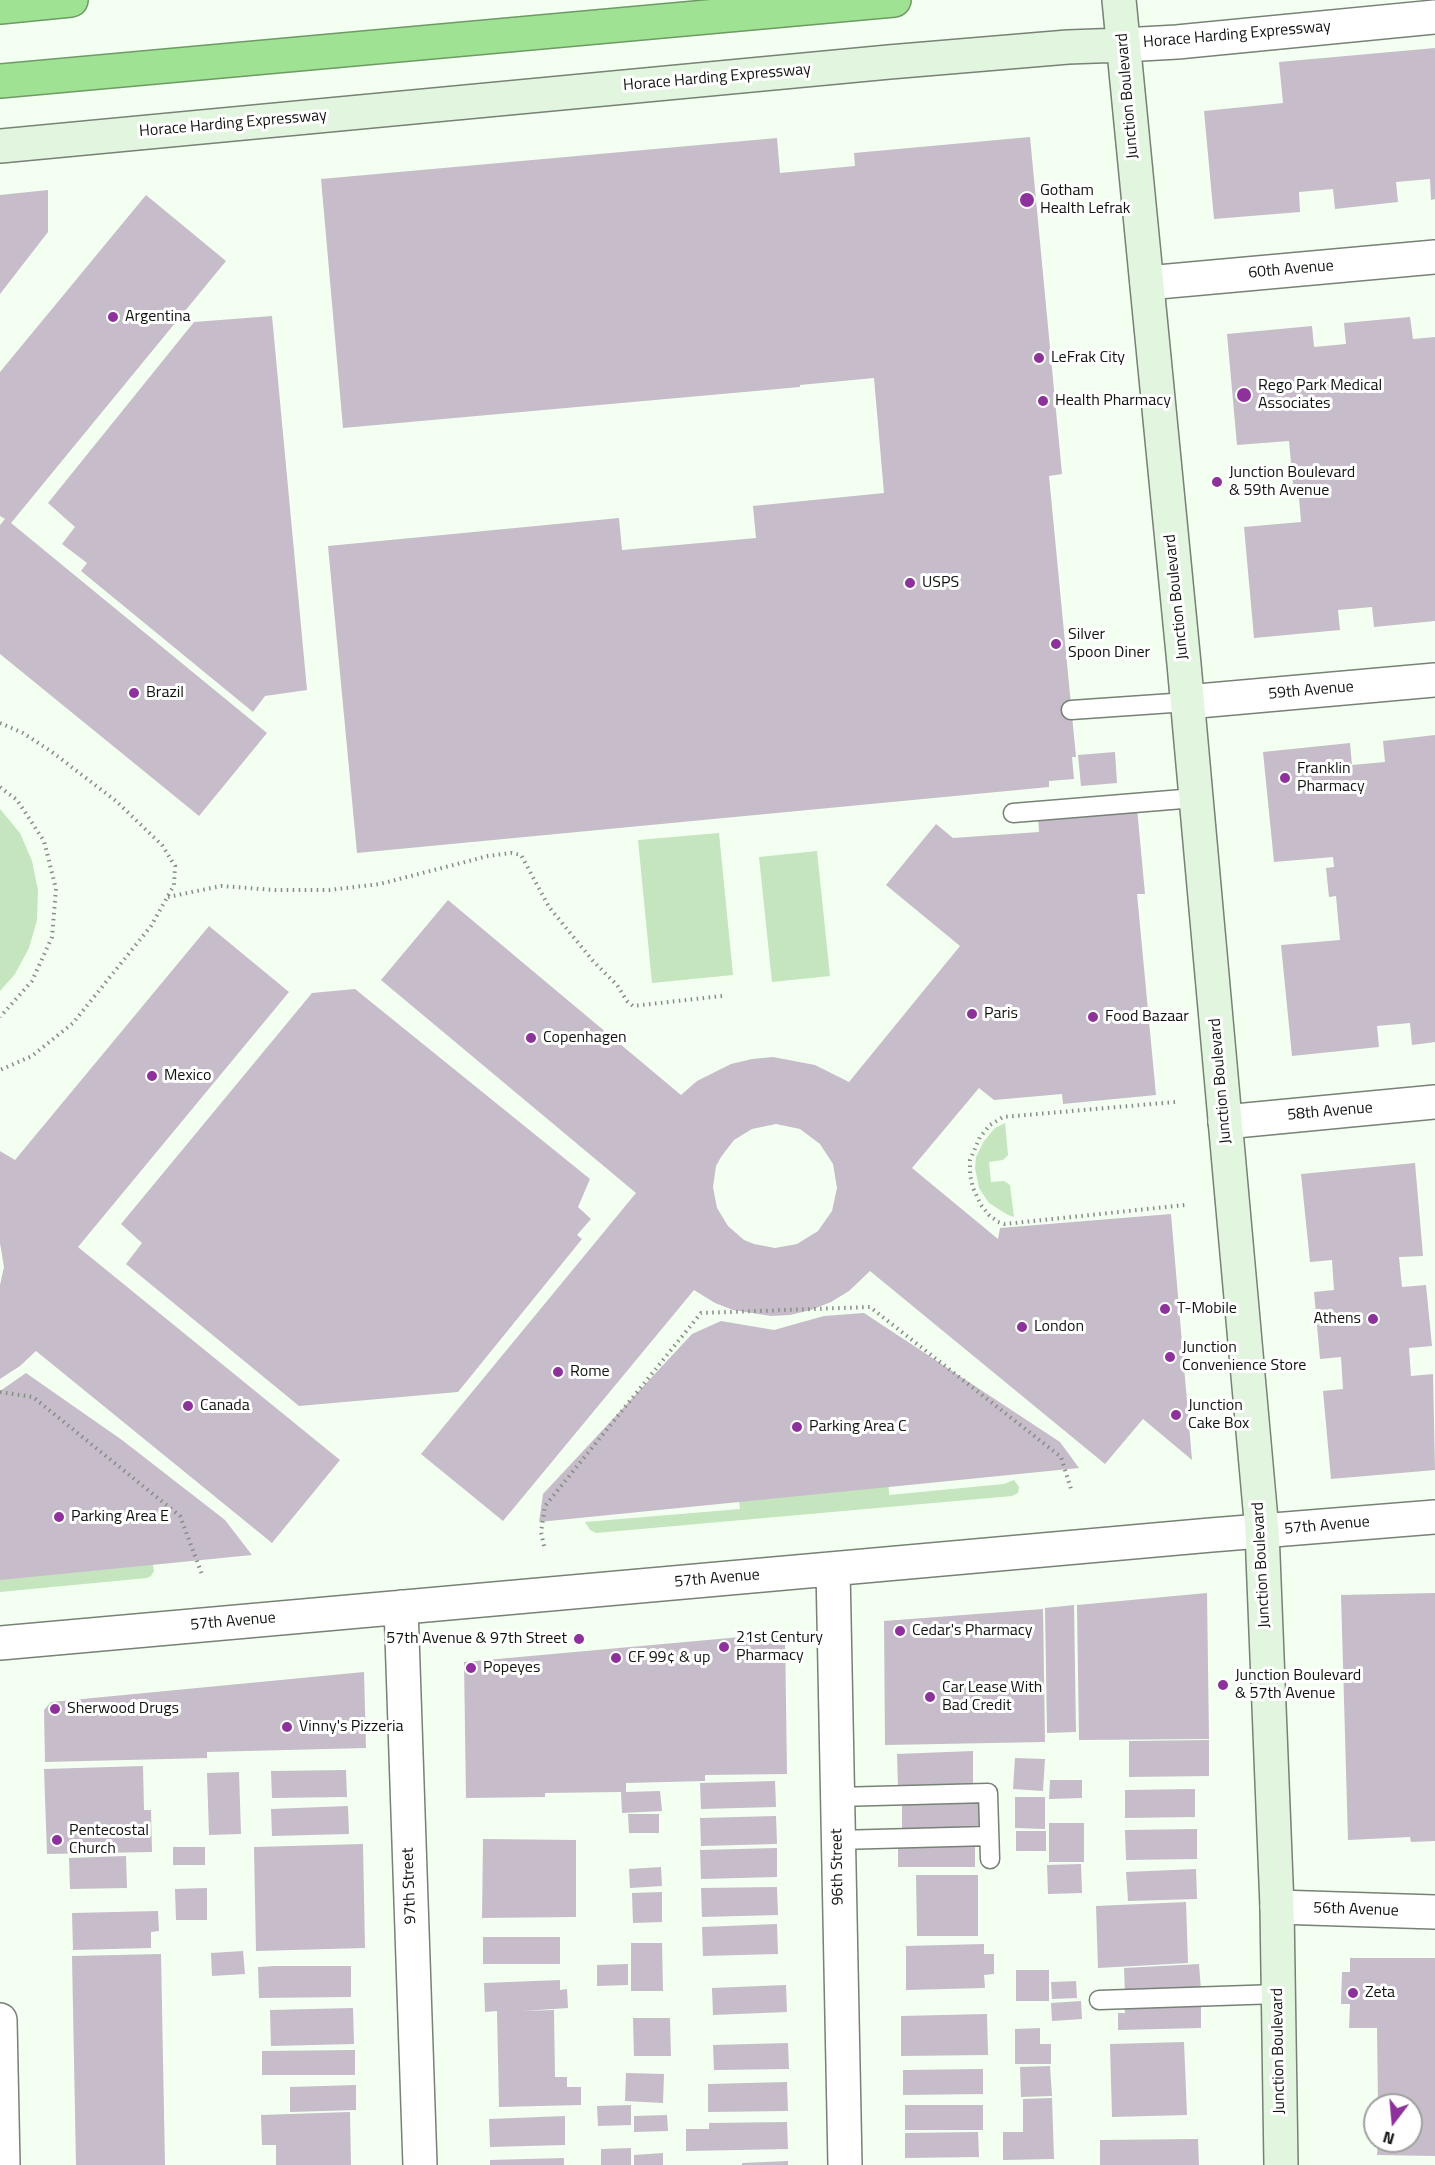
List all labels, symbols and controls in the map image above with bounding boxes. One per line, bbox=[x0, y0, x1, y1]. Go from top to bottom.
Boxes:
street label: Horace Harding Expressway bbox=[1142, 17, 1332, 53]
street label: Junction Boulevard bbox=[1113, 32, 1143, 160]
street label: Horace Harding Expressway bbox=[622, 60, 812, 96]
street label: Horace Harding Expressway bbox=[138, 106, 328, 142]
place label: Gotham Health Lefrak bbox=[1040, 181, 1130, 219]
marker: Gotham Health Lefrak bbox=[1018, 191, 1036, 209]
street label: 60th Avenue bbox=[1247, 257, 1335, 283]
place label: Argentina bbox=[125, 307, 191, 327]
marker: Argentina bbox=[106, 310, 120, 324]
place label: LeFrak City bbox=[1051, 348, 1125, 368]
marker: LeFrak City bbox=[1032, 351, 1046, 365]
place label: Rego Park Medical Associates bbox=[1258, 376, 1382, 414]
marker: Rego Park Medical Associates bbox=[1235, 386, 1253, 404]
place label: Health Pharmacy bbox=[1055, 391, 1171, 411]
marker: Health Pharmacy bbox=[1036, 394, 1050, 408]
place label: Junction Boulevard & 59th Avenue bbox=[1229, 463, 1355, 501]
marker: Junction Boulevard & 59th Avenue bbox=[1210, 475, 1224, 489]
street label: Junction Boulevard bbox=[1161, 533, 1193, 661]
place label: USPS bbox=[922, 573, 959, 593]
marker: USPS bbox=[903, 576, 917, 590]
place label: Silver Spoon Diner bbox=[1068, 625, 1150, 663]
marker: Silver Spoon Diner bbox=[1049, 637, 1063, 651]
street label: 59th Avenue bbox=[1267, 678, 1355, 704]
place label: Brazil bbox=[146, 683, 184, 703]
marker: Brazil bbox=[127, 686, 141, 700]
place label: Franklin Pharmacy bbox=[1297, 759, 1365, 797]
marker: Franklin Pharmacy bbox=[1278, 771, 1292, 785]
place label: Paris bbox=[984, 1004, 1018, 1024]
marker: Paris bbox=[965, 1007, 979, 1021]
place label: Food Bazaar bbox=[1105, 1007, 1189, 1027]
marker: Food Bazaar bbox=[1086, 1010, 1100, 1024]
street label: Junction Boulevard bbox=[1206, 1017, 1236, 1145]
place label: Copenhagen bbox=[543, 1028, 627, 1048]
marker: Copenhagen bbox=[524, 1031, 538, 1045]
place label: Mexico bbox=[164, 1066, 211, 1086]
marker: Mexico bbox=[145, 1069, 159, 1083]
street label: 58th Avenue bbox=[1286, 1099, 1374, 1125]
place label: T-Mobile bbox=[1177, 1299, 1237, 1319]
marker: T-Mobile bbox=[1158, 1302, 1172, 1316]
place label: Athens bbox=[1313, 1309, 1361, 1329]
marker: Athens bbox=[1366, 1312, 1380, 1326]
place label: London bbox=[1034, 1317, 1084, 1337]
marker: London bbox=[1015, 1320, 1029, 1334]
place label: Junction Convenience Store bbox=[1182, 1338, 1306, 1376]
marker: Junction Convenience Store bbox=[1163, 1350, 1177, 1364]
place label: Rome bbox=[570, 1362, 610, 1382]
marker: Rome bbox=[551, 1365, 565, 1379]
place label: Canada bbox=[200, 1396, 250, 1416]
place label: Junction Cake Box bbox=[1188, 1396, 1249, 1434]
marker: Canada bbox=[181, 1399, 195, 1413]
marker: Junction Cake Box bbox=[1169, 1408, 1183, 1422]
place label: Parking Area C bbox=[809, 1417, 907, 1437]
marker: Parking Area C bbox=[790, 1420, 804, 1434]
street label: Junction Boulevard bbox=[1249, 1501, 1275, 1629]
place label: Parking Area E bbox=[71, 1507, 169, 1527]
marker: Parking Area E bbox=[52, 1510, 66, 1524]
street label: 57th Avenue bbox=[1283, 1513, 1371, 1539]
street label: 57th Avenue bbox=[673, 1566, 761, 1592]
street label: 57th Avenue bbox=[189, 1609, 277, 1635]
place label: Cedar's Pharmacy bbox=[912, 1621, 1033, 1641]
marker: Cedar's Pharmacy bbox=[893, 1624, 907, 1638]
place label: 21st Century Pharmacy bbox=[736, 1628, 823, 1666]
place label: 57th Avenue & 97th Street bbox=[386, 1629, 567, 1649]
marker: 57th Avenue & 97th Street bbox=[572, 1632, 586, 1646]
marker: 21st Century Pharmacy bbox=[717, 1640, 731, 1654]
place label: CF 99¢ & up bbox=[628, 1648, 710, 1668]
marker: CF 99¢ & up bbox=[609, 1651, 623, 1665]
place label: Popeyes bbox=[483, 1658, 540, 1678]
marker: Popeyes bbox=[464, 1661, 478, 1675]
place label: Junction Boulevard & 57th Avenue bbox=[1235, 1666, 1361, 1704]
place label: Car Lease With Bad Credit bbox=[942, 1678, 1042, 1716]
marker: Junction Boulevard & 57th Avenue bbox=[1216, 1678, 1230, 1692]
marker: Car Lease With Bad Credit bbox=[923, 1690, 937, 1704]
place label: Sherwood Drugs bbox=[67, 1699, 179, 1719]
marker: Sherwood Drugs bbox=[48, 1702, 62, 1716]
place label: Vinny's Pizzeria bbox=[299, 1717, 403, 1737]
marker: Vinny's Pizzeria bbox=[280, 1720, 294, 1734]
place label: Pentecostal Church bbox=[69, 1821, 149, 1859]
street label: 96th Street bbox=[828, 1828, 848, 1906]
marker: Pentecostal Church bbox=[50, 1833, 64, 1847]
street label: 97th Street bbox=[399, 1847, 421, 1925]
street label: 56th Avenue bbox=[1313, 1899, 1399, 1921]
place label: Zeta bbox=[1365, 1983, 1395, 2003]
marker: Zeta bbox=[1346, 1986, 1360, 2000]
street label: Junction Boulevard bbox=[1268, 1988, 1290, 2114]
north arrow bbox=[1363, 2093, 1423, 2153]
text: N bbox=[1380, 2125, 1397, 2151]

